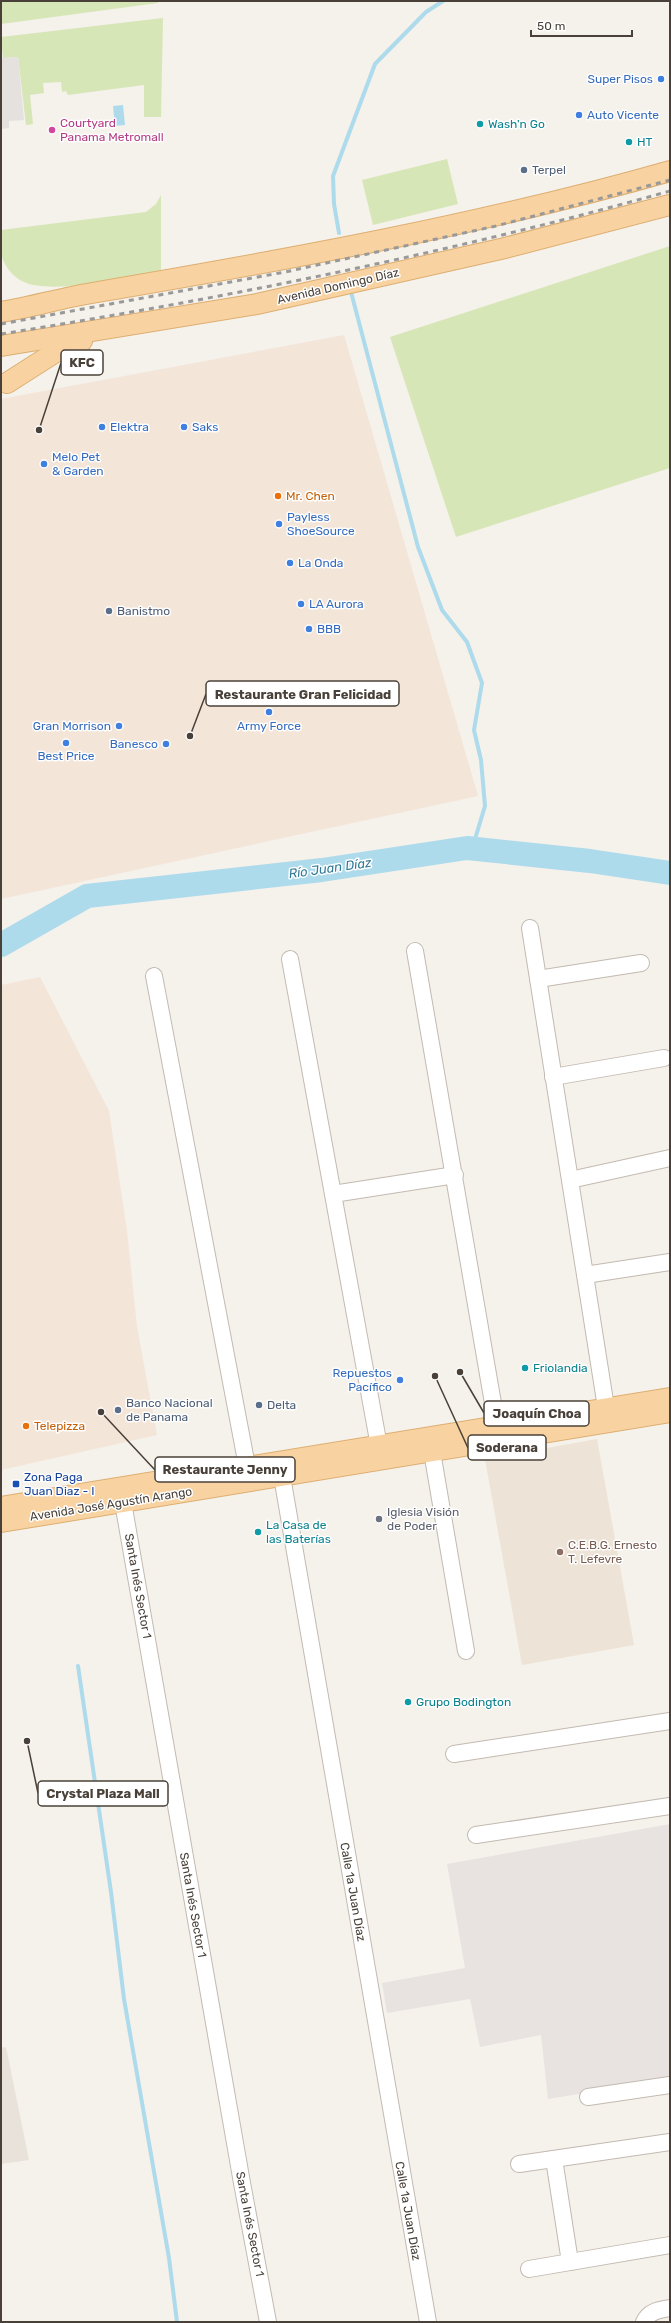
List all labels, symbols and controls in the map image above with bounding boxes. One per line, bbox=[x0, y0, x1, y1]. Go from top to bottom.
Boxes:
scale bar bbox=[531, 12, 632, 38]
text: 50 m bbox=[537, 19, 565, 33]
place label: Super Pisos bbox=[587, 72, 653, 86]
marker: Super Pisos bbox=[656, 74, 666, 84]
place label: Auto Vicente bbox=[587, 108, 659, 122]
marker: Auto Vicente bbox=[574, 110, 584, 120]
place label: Courtyard Panama Metromall bbox=[60, 116, 164, 144]
place label: Wash'n Go bbox=[488, 117, 545, 131]
marker: Wash'n Go bbox=[475, 119, 485, 129]
marker: Courtyard Panama Metromall bbox=[47, 125, 57, 135]
place label: HT bbox=[637, 135, 653, 149]
marker: HT bbox=[624, 137, 634, 147]
place label: Terpel bbox=[532, 163, 566, 177]
marker: Terpel bbox=[519, 165, 529, 175]
street label: Avenida Domingo Díaz bbox=[276, 265, 400, 307]
callout: KFC bbox=[61, 350, 103, 375]
text: KFC bbox=[69, 355, 95, 370]
place label: Elektra bbox=[110, 420, 149, 434]
place label: Saks bbox=[192, 420, 218, 434]
marker: Elektra bbox=[97, 422, 107, 432]
marker: Saks bbox=[179, 422, 189, 432]
place label: Melo Pet & Garden bbox=[52, 450, 104, 478]
marker: Melo Pet & Garden bbox=[39, 459, 49, 469]
place label: Mr. Chen bbox=[286, 489, 335, 503]
marker: Mr. Chen bbox=[273, 491, 283, 501]
place label: Payless ShoeSource bbox=[287, 510, 355, 538]
marker: Payless ShoeSource bbox=[274, 519, 284, 529]
place label: La Onda bbox=[298, 556, 343, 570]
marker: La Onda bbox=[285, 558, 295, 568]
place label: LA Aurora bbox=[309, 597, 364, 611]
marker: LA Aurora bbox=[296, 599, 306, 609]
place label: Banistmo bbox=[117, 604, 170, 618]
marker: Banistmo bbox=[104, 606, 114, 616]
place label: BBB bbox=[317, 622, 341, 636]
marker: BBB bbox=[304, 624, 314, 634]
callout: Restaurante Gran Felicidad bbox=[206, 681, 399, 706]
text: Restaurante Gran Felicidad bbox=[215, 687, 391, 702]
marker: Army Force bbox=[264, 707, 274, 717]
place label: Gran Morrison bbox=[33, 719, 111, 733]
place label: Army Force bbox=[237, 719, 301, 733]
marker: Gran Morrison bbox=[114, 721, 124, 731]
place label: Banesco bbox=[110, 737, 158, 751]
marker: Best Price bbox=[61, 738, 71, 748]
marker: Banesco bbox=[161, 739, 171, 749]
place label: Best Price bbox=[38, 749, 95, 763]
water label: Río Juan Díaz bbox=[288, 855, 373, 881]
place label: Friolandia bbox=[533, 1361, 588, 1375]
marker: Friolandia bbox=[520, 1363, 530, 1373]
place label: Repuestos Pacífico bbox=[333, 1366, 392, 1394]
marker: Repuestos Pacífico bbox=[395, 1375, 405, 1385]
place label: Banco Nacional de Panama bbox=[126, 1396, 213, 1424]
place label: Delta bbox=[267, 1398, 296, 1412]
marker: Delta bbox=[254, 1400, 264, 1410]
callout: Joaquín Choa bbox=[484, 1401, 589, 1426]
marker: Banco Nacional de Panama bbox=[113, 1405, 123, 1415]
text: Joaquín Choa bbox=[493, 1406, 581, 1421]
place label: Telepizza bbox=[34, 1419, 85, 1433]
marker: Telepizza bbox=[21, 1421, 31, 1431]
callout: Soderana bbox=[468, 1435, 546, 1460]
text: Soderana bbox=[476, 1440, 538, 1455]
callout: Restaurante Jenny bbox=[155, 1457, 295, 1482]
text: Restaurante Jenny bbox=[163, 1462, 288, 1477]
place label: Zona Paga Juan Diaz - I bbox=[24, 1470, 95, 1498]
marker: Zona Paga Juan Diaz - I bbox=[11, 1479, 21, 1489]
street label: Avenida José Agustín Arango bbox=[29, 1484, 193, 1524]
place label: Iglesia Visión de Poder bbox=[387, 1505, 459, 1533]
marker: Iglesia Visión de Poder bbox=[374, 1514, 384, 1524]
place label: La Casa de las Baterías bbox=[266, 1518, 331, 1546]
marker: La Casa de las Baterías bbox=[253, 1527, 263, 1537]
street label: Santa Inés Sector 1 bbox=[122, 1532, 154, 1640]
place label: C.E.B.G. Ernesto T. Lefevre bbox=[568, 1538, 657, 1566]
marker: C.E.B.G. Ernesto T. Lefevre bbox=[555, 1547, 565, 1557]
place label: Grupo Bodington bbox=[416, 1695, 511, 1709]
marker: Grupo Bodington bbox=[403, 1697, 413, 1707]
callout: Crystal Plaza Mall bbox=[38, 1781, 168, 1806]
text: Crystal Plaza Mall bbox=[46, 1786, 160, 1801]
street label: Calle 1a Juan Díaz bbox=[337, 1841, 369, 1943]
street label: Santa Inés Sector 1 bbox=[177, 1851, 209, 1959]
street label: Calle 1a Juan Díaz bbox=[392, 2160, 424, 2262]
street label: Santa Inés Sector 1 bbox=[233, 2170, 267, 2278]

